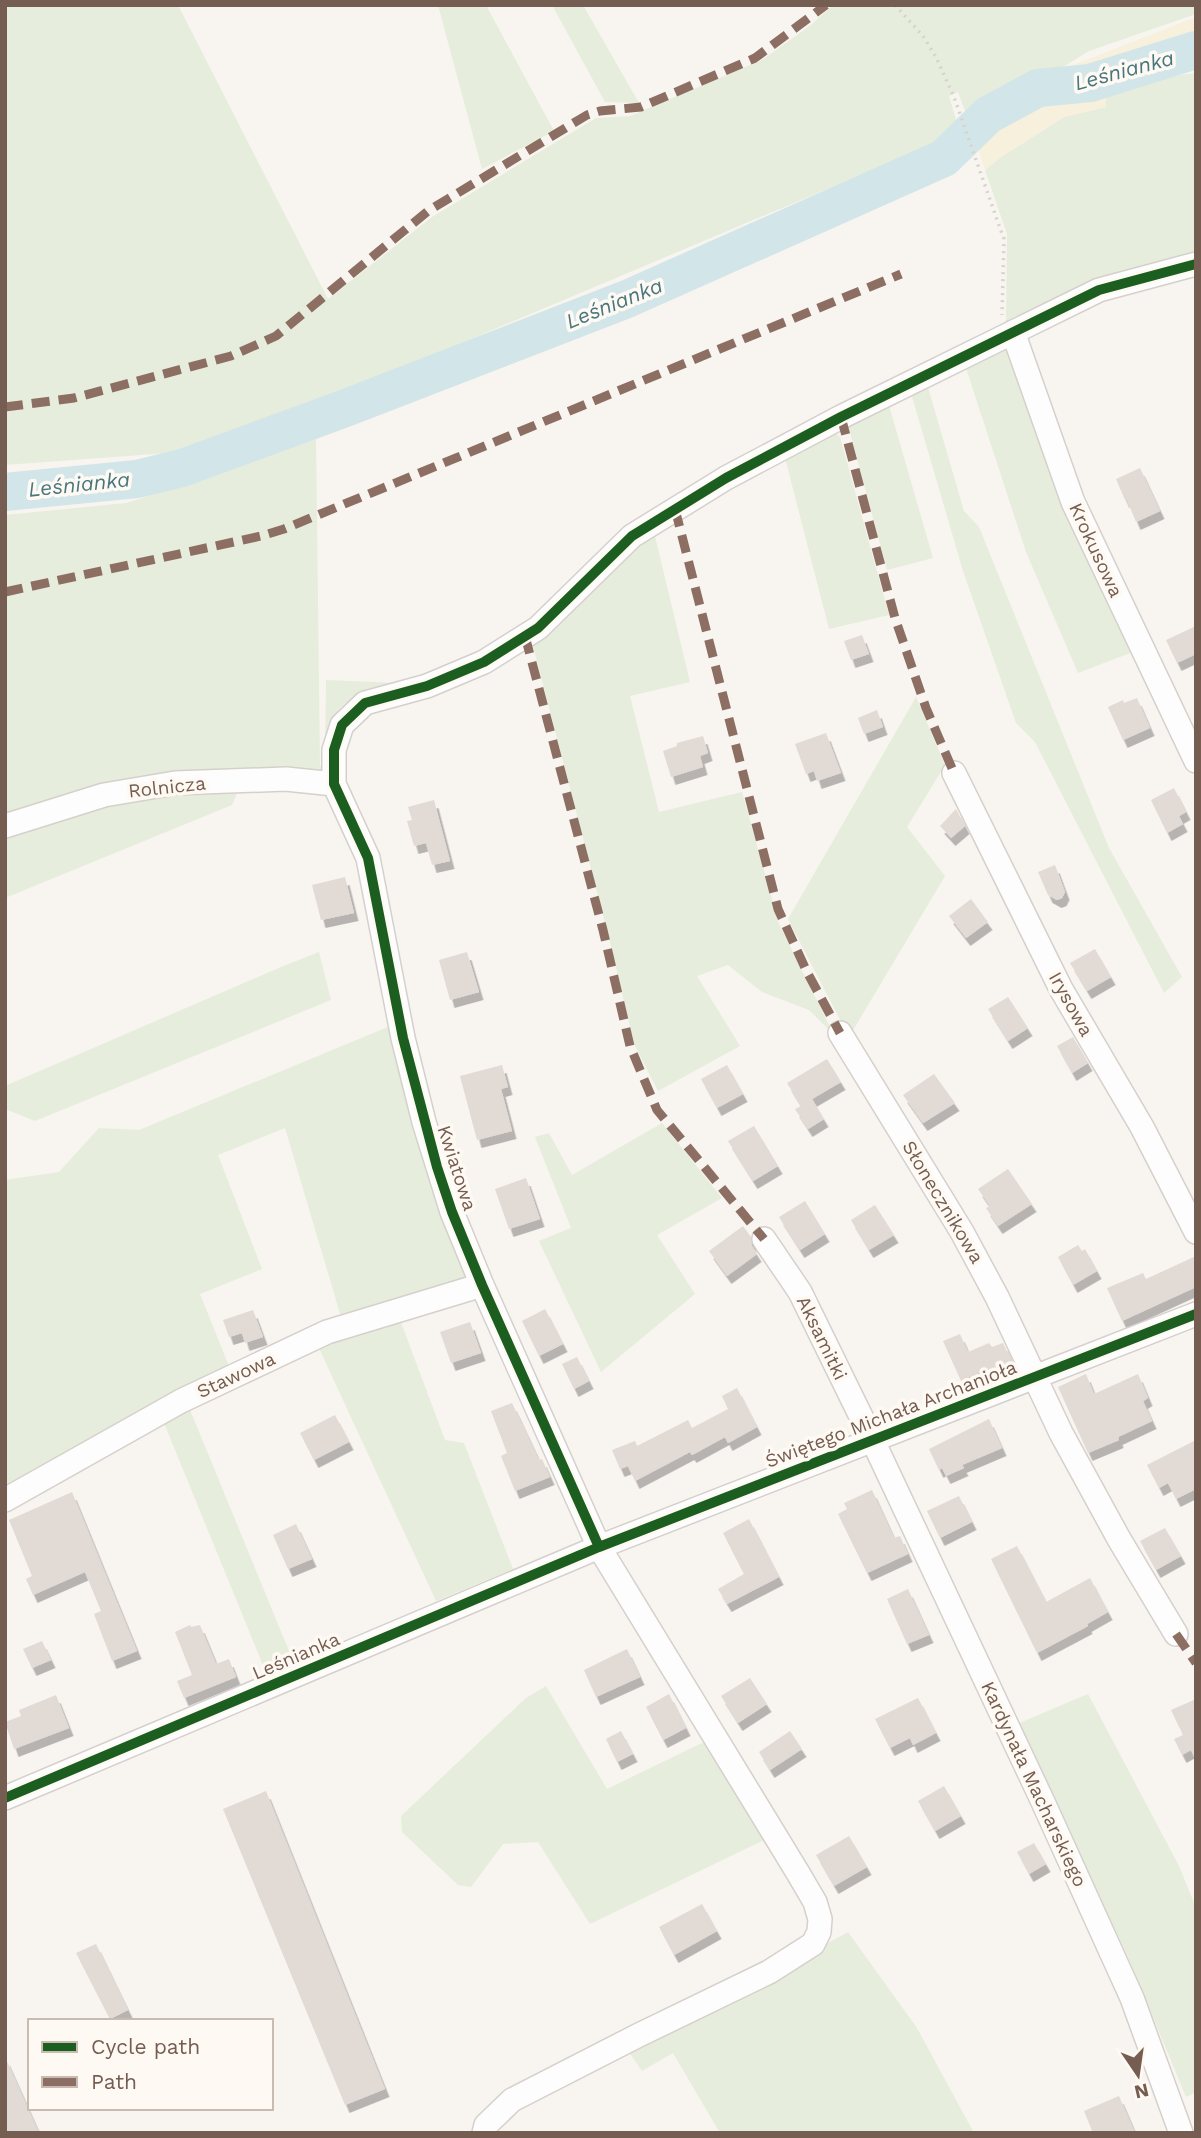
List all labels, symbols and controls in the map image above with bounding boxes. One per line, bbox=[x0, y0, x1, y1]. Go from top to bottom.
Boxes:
water label: Leśnianka bbox=[1071, 45, 1177, 95]
water label: Leśnianka bbox=[562, 272, 666, 334]
water label: Leśnianka bbox=[27, 466, 131, 502]
street label: Krokusowa bbox=[1064, 499, 1128, 601]
street label: Rolnicza bbox=[127, 771, 207, 803]
street label: Irysowa bbox=[1044, 968, 1098, 1041]
street label: Kwiatowa bbox=[432, 1122, 482, 1214]
street label: Słonecznikowa bbox=[897, 1137, 989, 1268]
street label: Aksamitki bbox=[792, 1292, 852, 1384]
street label: Stawowa bbox=[193, 1347, 279, 1403]
street label: Świętego Michała Archanioła bbox=[762, 1355, 1020, 1473]
street label: Leśnianka bbox=[249, 1627, 343, 1685]
street label: Kardynała Macharskiego bbox=[976, 1678, 1092, 1890]
legend bbox=[28, 2019, 273, 2110]
text: Cycle path bbox=[91, 2034, 200, 2059]
north arrow bbox=[1103, 2040, 1173, 2110]
text: Path bbox=[91, 2069, 137, 2094]
text: N bbox=[1132, 2078, 1151, 2104]

